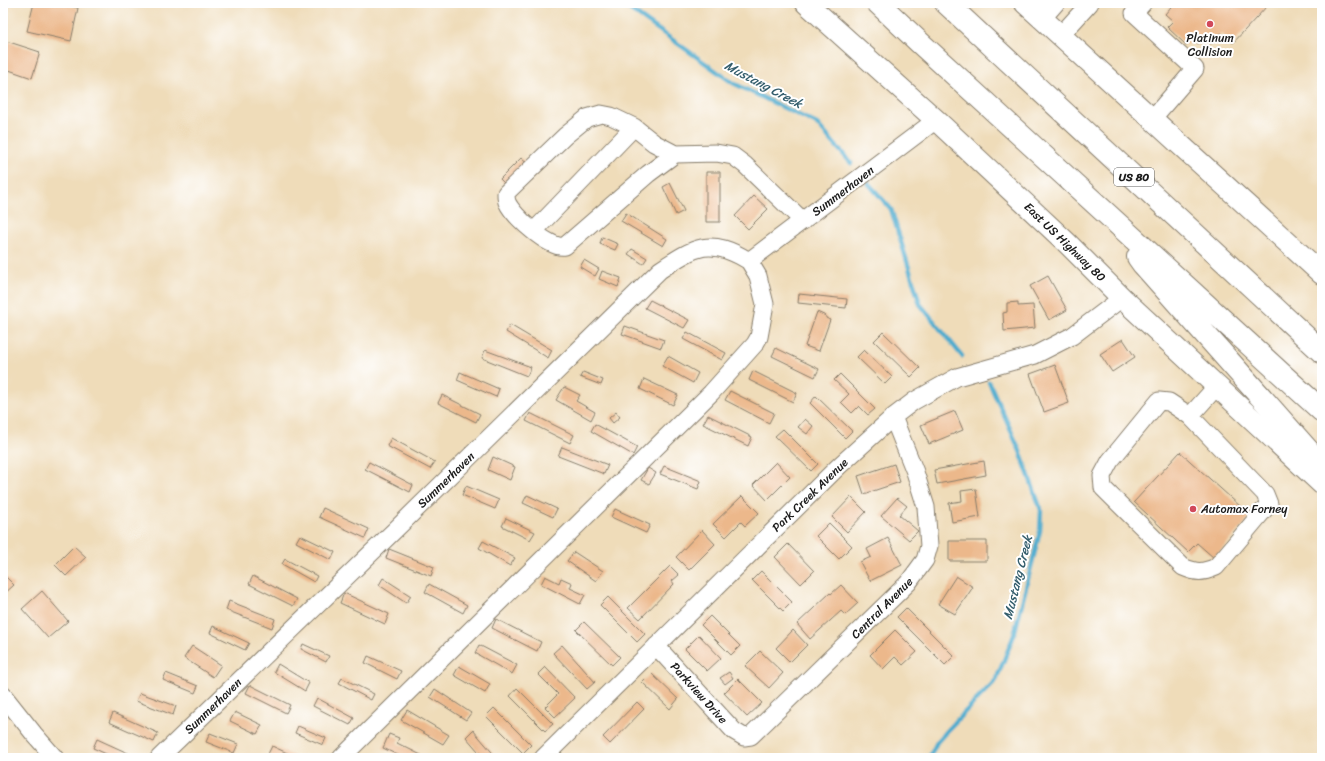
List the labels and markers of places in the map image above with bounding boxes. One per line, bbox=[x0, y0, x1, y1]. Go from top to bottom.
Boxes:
marker: Platinum Collision bbox=[1205, 19, 1215, 29]
place label: Platinum Collision bbox=[1186, 27, 1234, 63]
place label: Automax Forney bbox=[1200, 498, 1288, 520]
marker: Automax Forney bbox=[1188, 504, 1198, 514]

